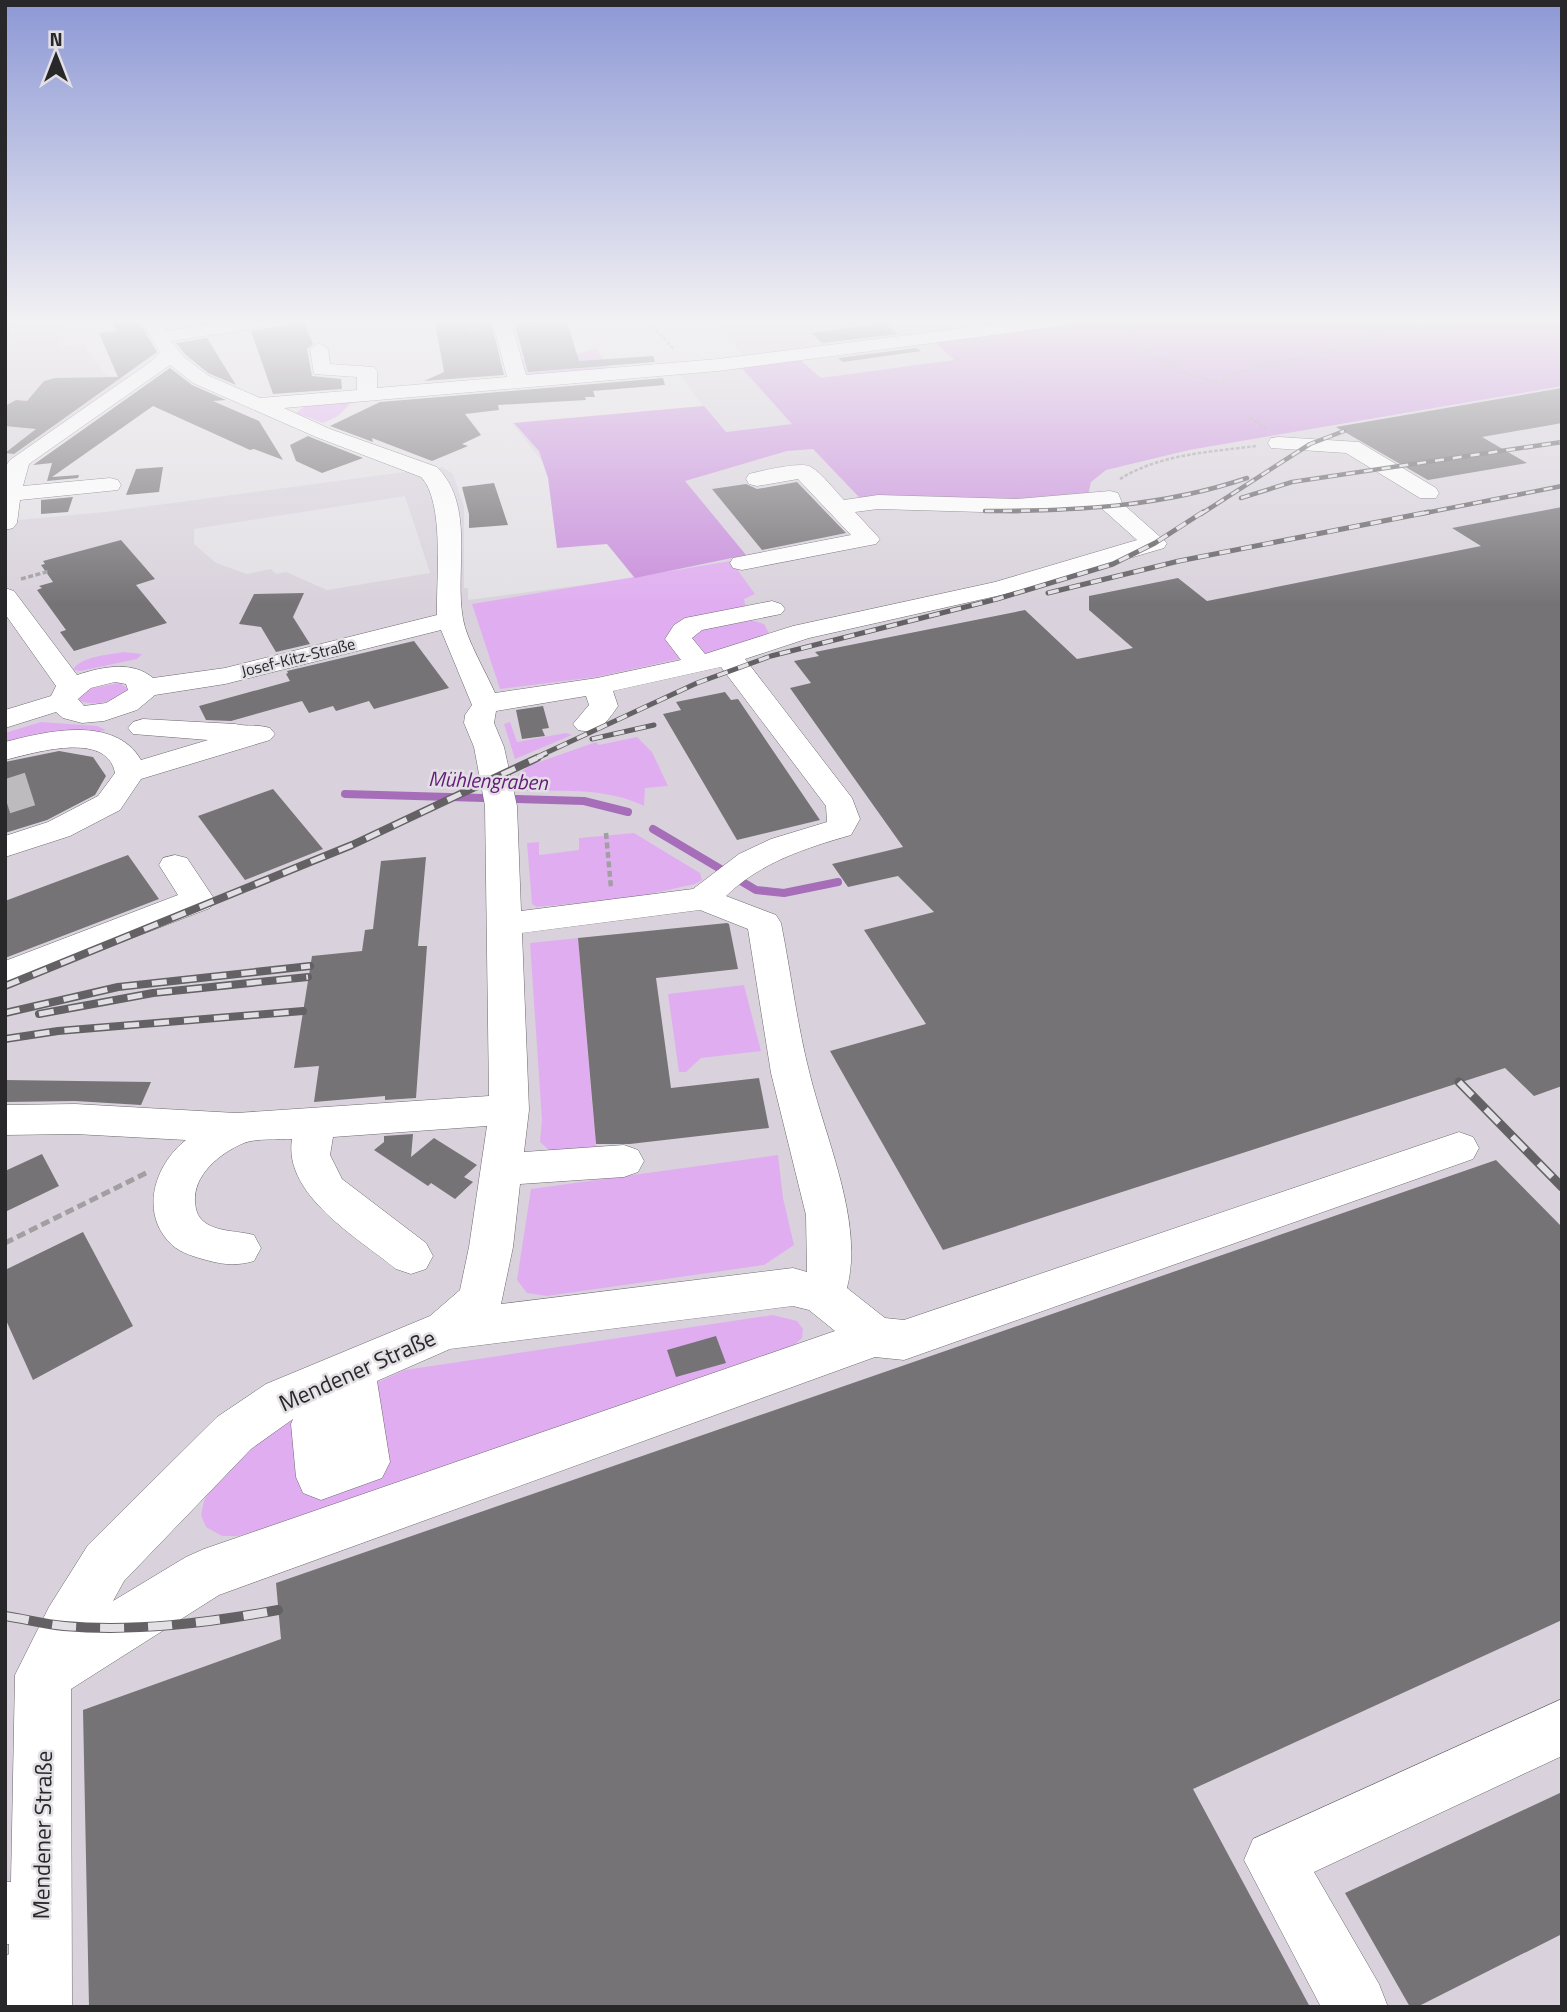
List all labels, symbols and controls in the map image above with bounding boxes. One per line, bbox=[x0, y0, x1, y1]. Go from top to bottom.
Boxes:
north arrow bbox=[21, 21, 91, 91]
text: N bbox=[49, 24, 63, 53]
street label: Josef-Kitz-Straße bbox=[238, 631, 358, 683]
water label: Mühlengraben bbox=[428, 762, 549, 798]
street label: Mendener Straße bbox=[273, 1320, 441, 1420]
street label: Mendener Straße bbox=[23, 1750, 61, 1920]

